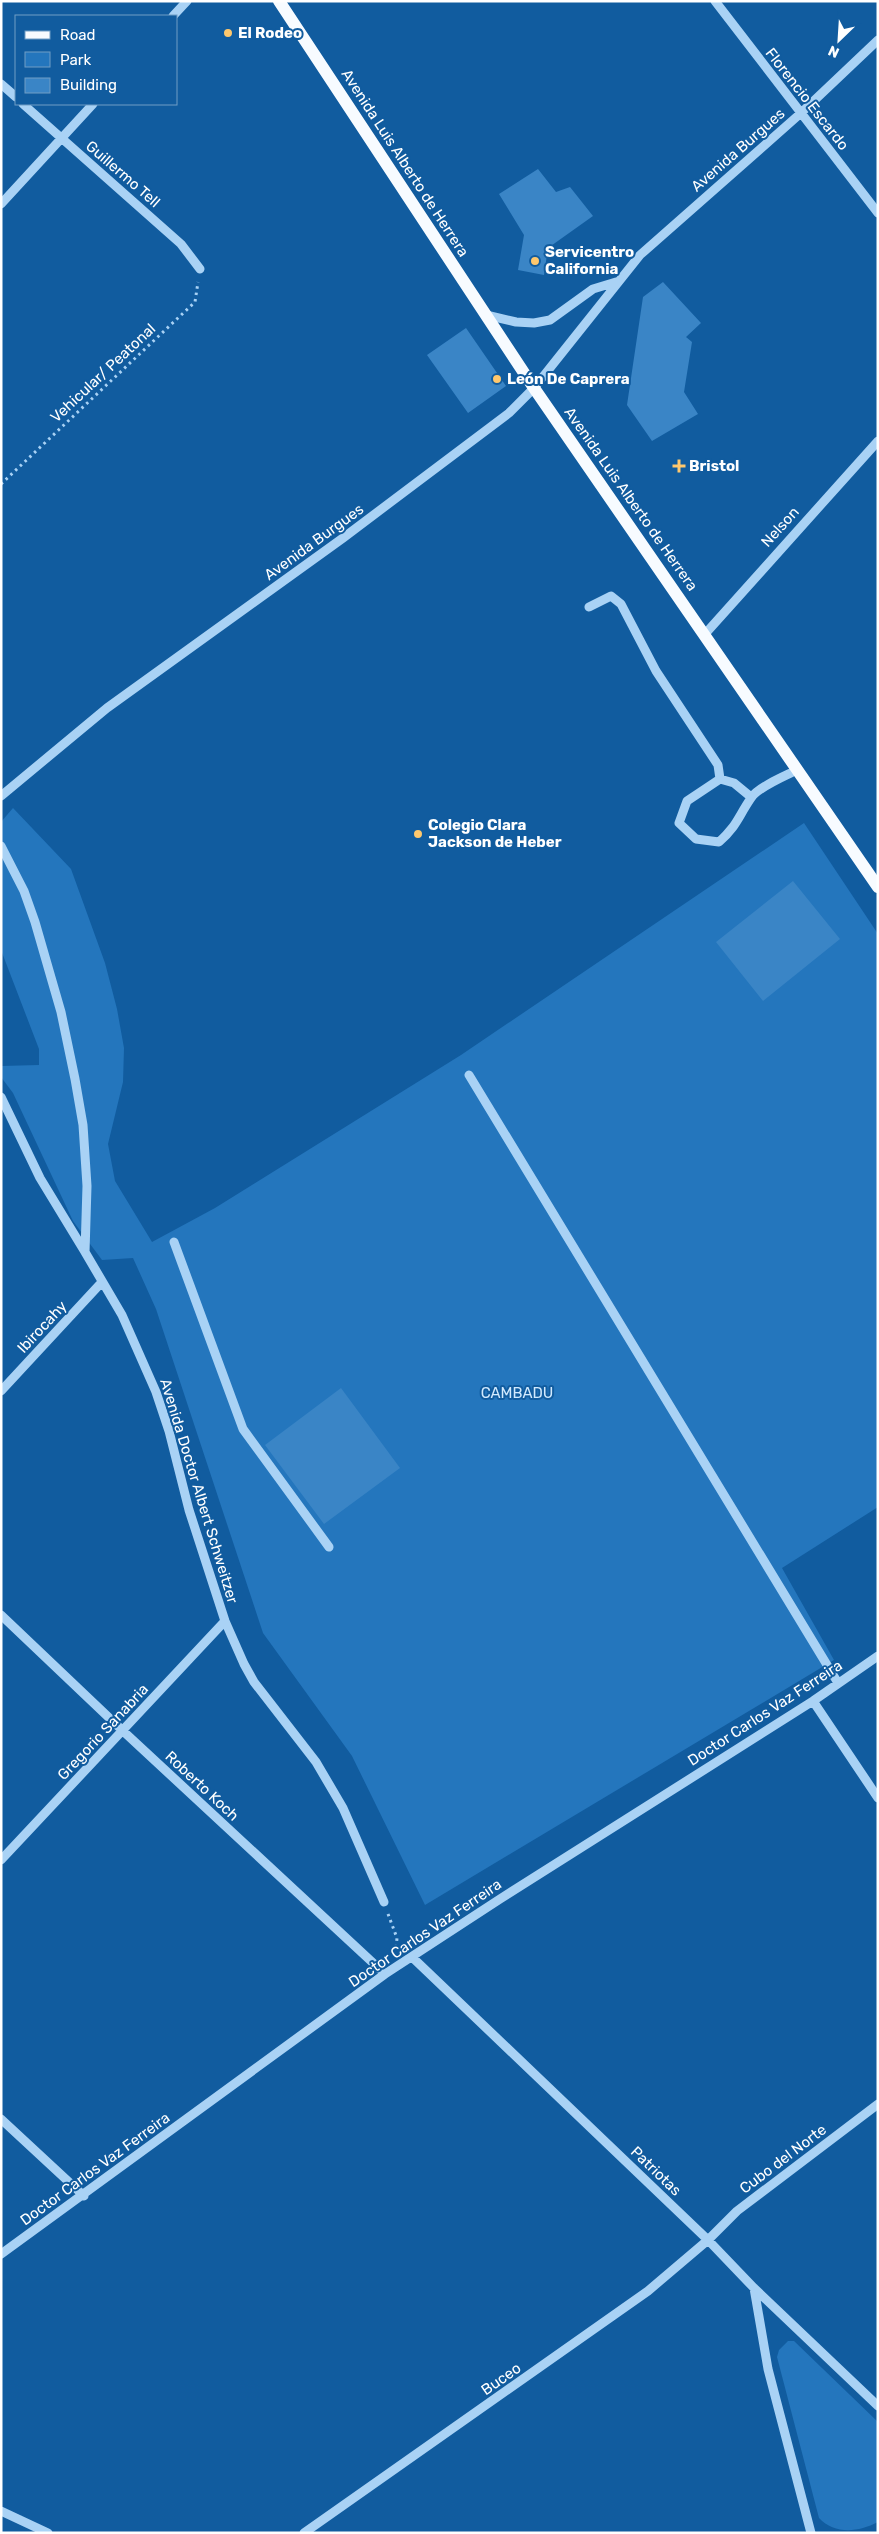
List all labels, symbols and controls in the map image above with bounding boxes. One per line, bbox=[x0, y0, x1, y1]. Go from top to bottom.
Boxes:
legend bbox=[15, 15, 178, 105]
north arrow bbox=[814, 15, 864, 65]
place label: El Rodeo bbox=[238, 24, 302, 42]
text: Road bbox=[60, 26, 96, 44]
marker: El Rodeo bbox=[222, 27, 234, 39]
text: N bbox=[826, 41, 842, 61]
street label: Florencio Escardo bbox=[762, 44, 852, 154]
text: Park bbox=[60, 51, 91, 69]
street label: Avenida Luis Alberto de Herrera bbox=[338, 66, 472, 260]
text: Building bbox=[60, 76, 117, 94]
street label: Avenida Burgues bbox=[687, 104, 789, 196]
street label: Guillermo Tell bbox=[82, 137, 164, 211]
place label: Servicentro California bbox=[545, 243, 634, 278]
marker: Servicentro California bbox=[529, 255, 541, 267]
street label: Vehicular/ Peatonal bbox=[47, 320, 159, 426]
place label: León De Caprera bbox=[507, 370, 630, 388]
marker: León De Caprera bbox=[491, 373, 503, 385]
street label: Avenida Luis Alberto de Herrera bbox=[561, 404, 701, 594]
place label: Bristol bbox=[689, 457, 739, 475]
marker: Bristol bbox=[673, 460, 685, 472]
street label: Avenida Burgues bbox=[261, 500, 367, 584]
street label: Nelson bbox=[757, 503, 803, 551]
place label: Colegio Clara Jackson de Heber bbox=[428, 816, 562, 851]
marker: Colegio Clara Jackson de Heber bbox=[412, 828, 424, 840]
street label: Ibirocahy bbox=[13, 1297, 71, 1357]
street label: Avenida Doctor Albert Schweitzer bbox=[156, 1376, 242, 1606]
park label: CAMBADU bbox=[481, 1384, 553, 1402]
street label: Doctor Carlos Vaz Ferreira bbox=[684, 1656, 846, 1770]
street label: Gregorio Sanabria bbox=[54, 1680, 152, 1784]
street label: Roberto Koch bbox=[161, 1747, 243, 1825]
street label: Doctor Carlos Vaz Ferreira bbox=[345, 1875, 505, 1991]
street label: Doctor Carlos Vaz Ferreira bbox=[17, 2109, 173, 2229]
street label: Cubo del Norte bbox=[736, 2121, 830, 2197]
street label: Patriotas bbox=[627, 2143, 685, 2200]
street label: Buceo bbox=[478, 2359, 524, 2399]

